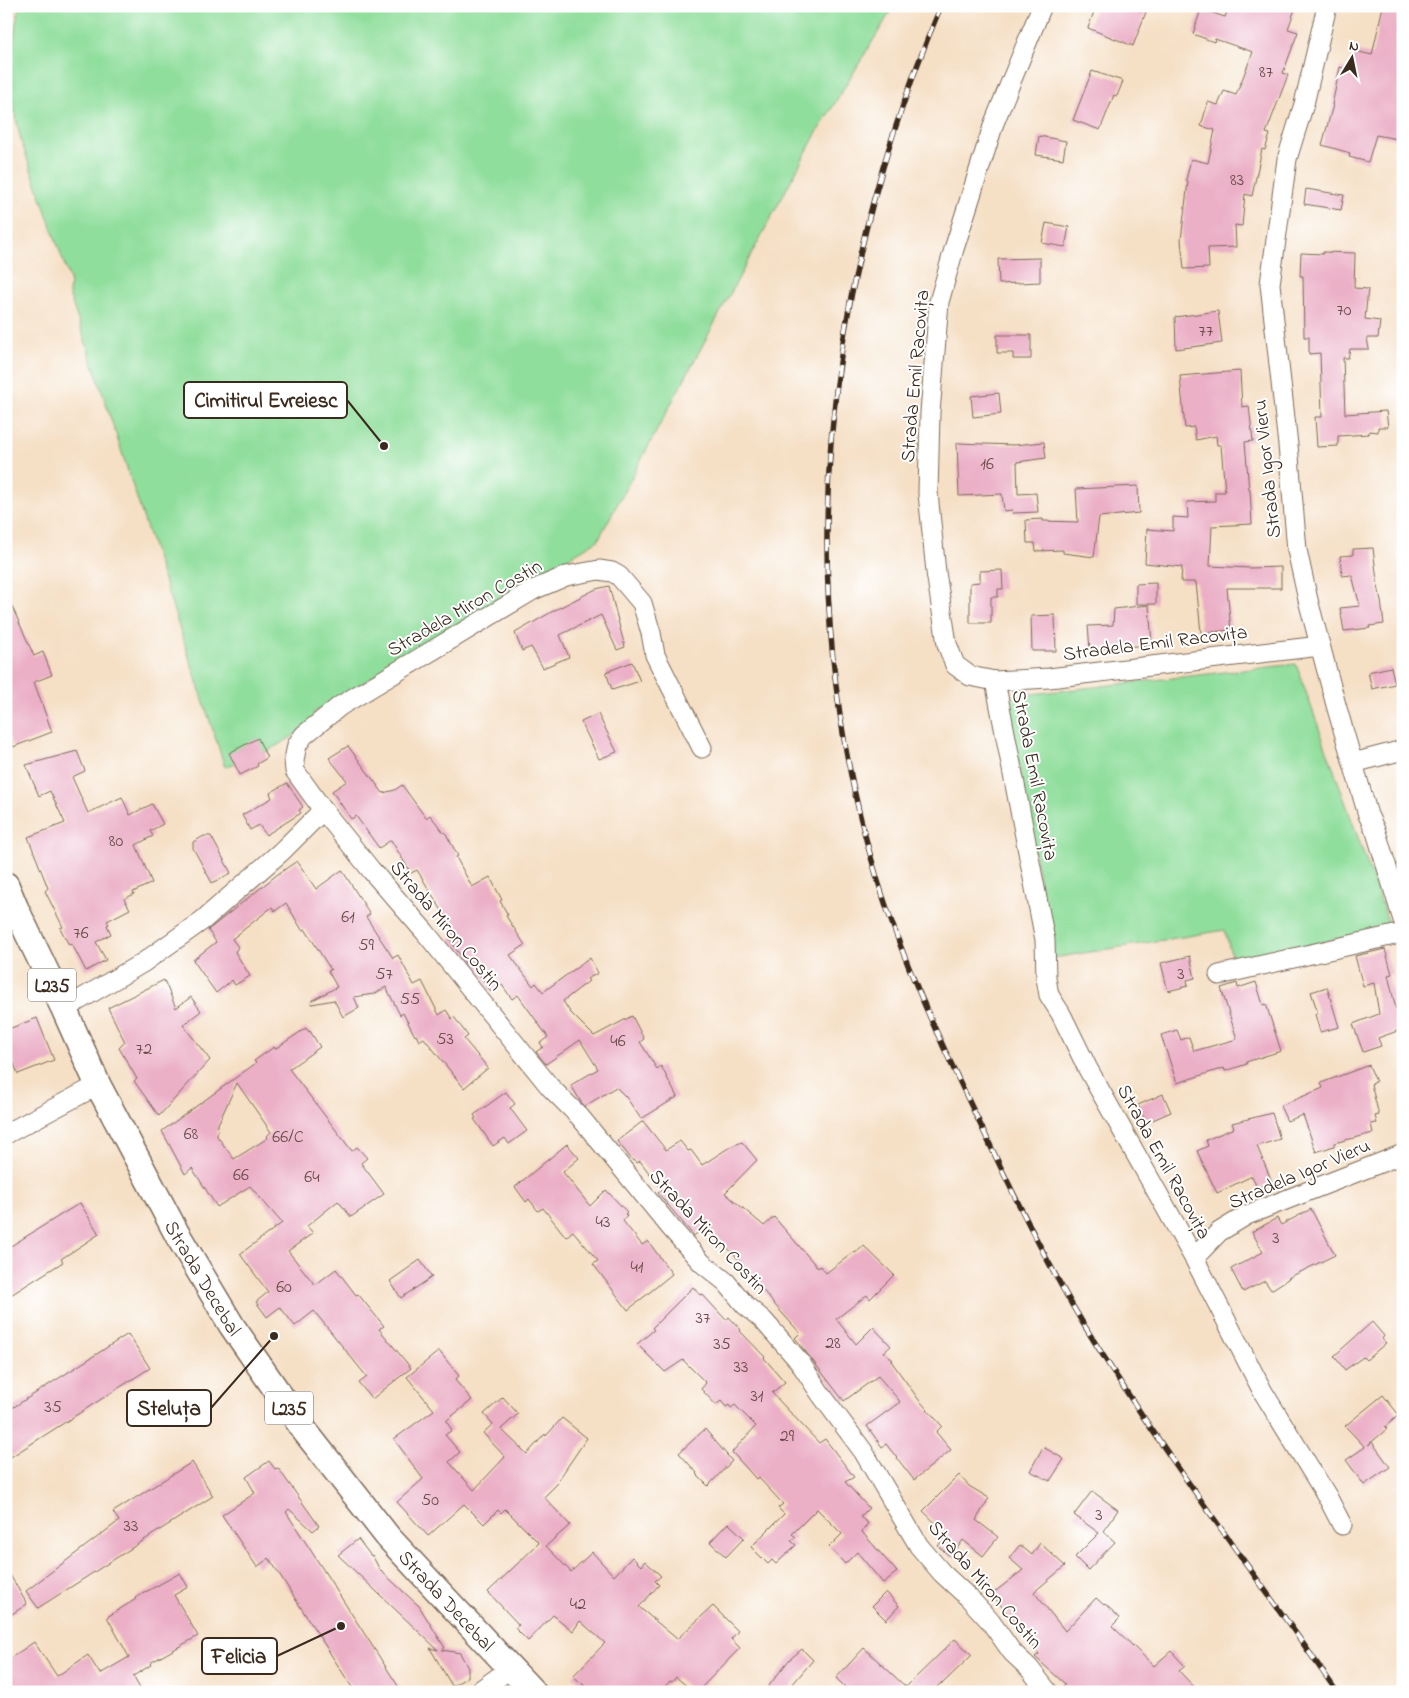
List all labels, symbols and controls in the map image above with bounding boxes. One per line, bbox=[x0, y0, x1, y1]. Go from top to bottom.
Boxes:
north arrow bbox=[1326, 32, 1376, 82]
text: N bbox=[1348, 36, 1360, 58]
house number: 87 bbox=[1259, 60, 1274, 86]
house number: 83 bbox=[1230, 168, 1244, 194]
street label: Strada Emil Racovița bbox=[894, 289, 938, 464]
house number: 70 bbox=[1336, 298, 1352, 324]
house number: 77 bbox=[1199, 319, 1214, 345]
callout: Cimitirul Evreiesc bbox=[184, 382, 347, 418]
text: Cimitirul Evreiesc bbox=[194, 387, 338, 417]
street label: Strada Igor Vieru bbox=[1247, 398, 1291, 540]
house number: 16 bbox=[980, 452, 994, 478]
street label: Stradela Miron Costin bbox=[382, 553, 548, 665]
street label: Stradela Emil Racovița bbox=[1061, 619, 1249, 670]
street label: Strada Emil Racovița bbox=[1003, 688, 1064, 863]
house number: 80 bbox=[109, 829, 123, 855]
street label: Strada Miron Costin bbox=[382, 855, 509, 998]
house number: 61 bbox=[341, 905, 355, 931]
house number: 76 bbox=[73, 921, 89, 947]
house number: 59 bbox=[358, 933, 374, 959]
house number: 57 bbox=[375, 962, 393, 988]
house number: 3 bbox=[1177, 962, 1185, 988]
road number: L235 bbox=[28, 968, 76, 1002]
house number: 55 bbox=[400, 987, 420, 1013]
house number: 53 bbox=[436, 1027, 454, 1053]
house number: 46 bbox=[610, 1029, 626, 1055]
house number: 72 bbox=[136, 1037, 152, 1063]
street label: Strada Emil Racovița bbox=[1108, 1079, 1217, 1245]
house number: 68 bbox=[184, 1122, 199, 1148]
house number: 66/C bbox=[272, 1125, 304, 1151]
street label: Stradela Igor Vieru bbox=[1224, 1132, 1376, 1219]
house number: 66 bbox=[233, 1163, 249, 1189]
street label: Strada Miron Costin bbox=[641, 1163, 773, 1302]
house number: 64 bbox=[304, 1165, 320, 1191]
house number: 43 bbox=[596, 1210, 610, 1236]
street label: Strada Decebal bbox=[156, 1216, 247, 1343]
house number: 3 bbox=[1272, 1226, 1280, 1252]
house number: 41 bbox=[630, 1255, 644, 1281]
house number: 60 bbox=[276, 1275, 292, 1301]
house number: 37 bbox=[696, 1306, 711, 1332]
house number: 28 bbox=[825, 1331, 841, 1357]
house number: 35 bbox=[713, 1332, 731, 1358]
house number: 33 bbox=[734, 1355, 748, 1381]
house number: 31 bbox=[750, 1384, 764, 1410]
callout: Steluța bbox=[127, 1390, 211, 1426]
road number: L235 bbox=[265, 1392, 313, 1425]
house number: 35 bbox=[44, 1395, 62, 1421]
text: Steluța bbox=[137, 1395, 201, 1425]
house number: 29 bbox=[780, 1424, 795, 1450]
house number: 50 bbox=[421, 1488, 439, 1514]
house number: 3 bbox=[1095, 1503, 1103, 1529]
house number: 33 bbox=[124, 1514, 138, 1540]
street label: Strada Miron Costin bbox=[920, 1515, 1048, 1657]
street label: Strada Decebal bbox=[390, 1545, 500, 1659]
house number: 42 bbox=[570, 1592, 586, 1618]
callout: Felicia bbox=[202, 1638, 277, 1674]
text: Felicia bbox=[211, 1643, 266, 1673]

